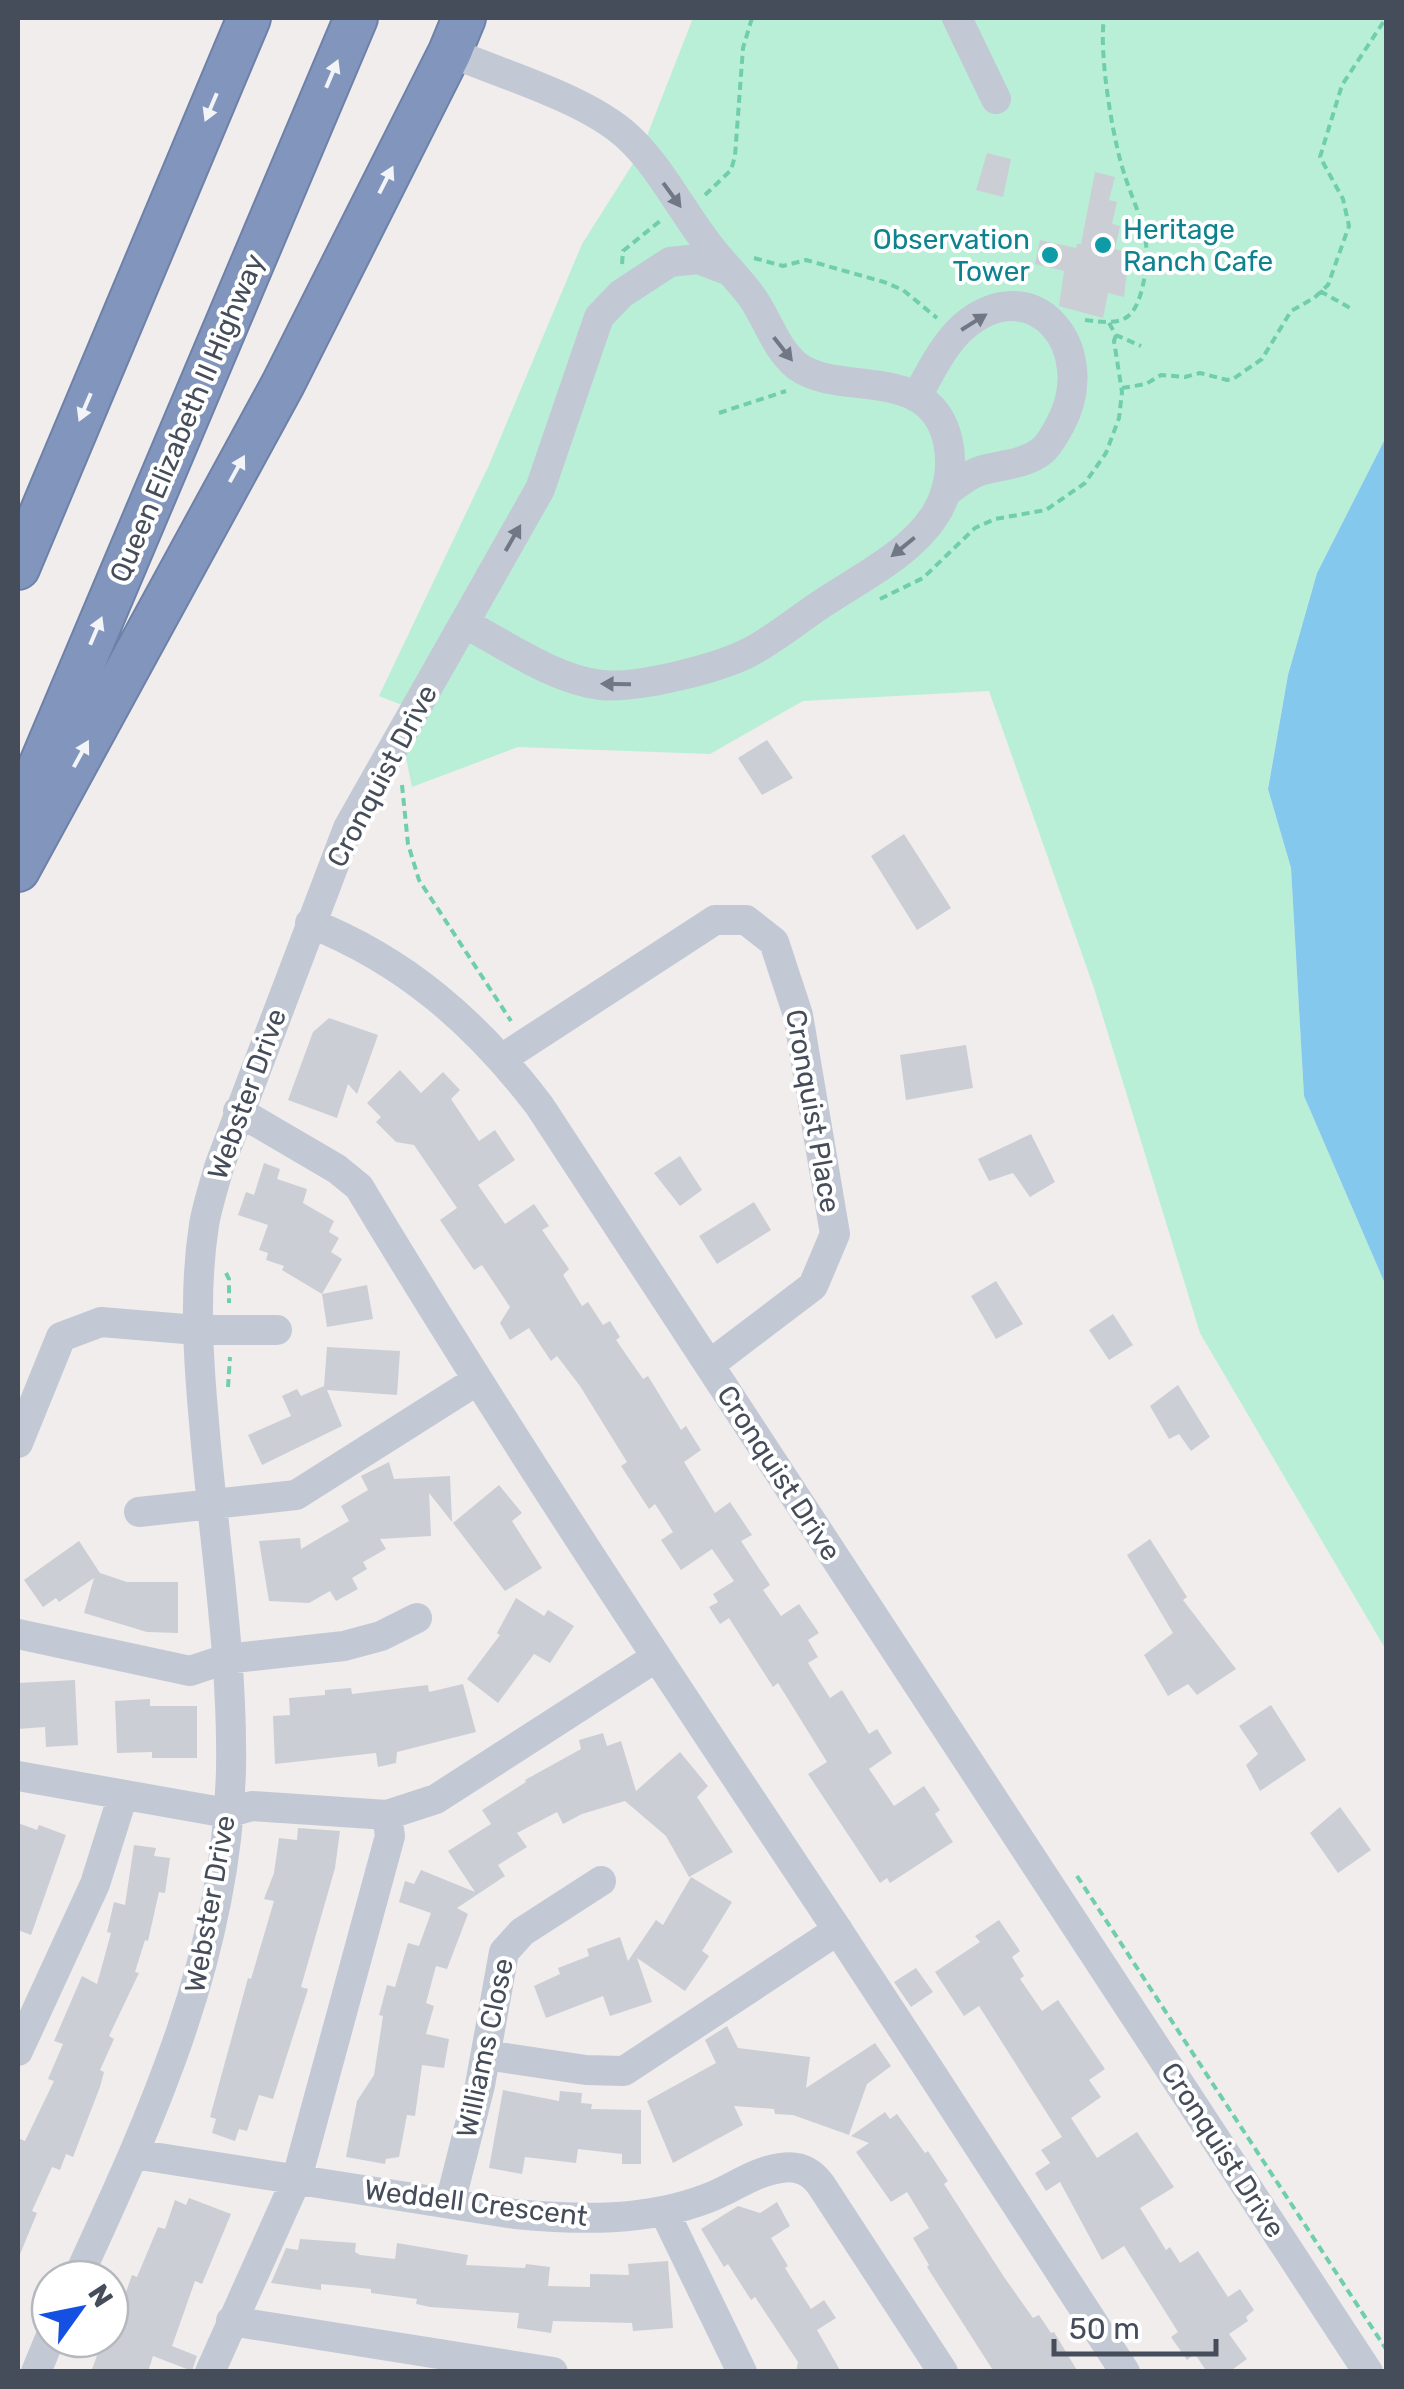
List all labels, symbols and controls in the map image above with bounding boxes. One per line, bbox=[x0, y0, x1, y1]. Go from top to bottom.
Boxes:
one-way arrow bbox=[324, 59, 340, 89]
one-way arrow bbox=[203, 92, 219, 122]
one-way arrow bbox=[377, 165, 394, 194]
one-way arrow bbox=[662, 182, 682, 209]
place label: Heritage Ranch Cafe bbox=[1123, 213, 1273, 278]
place label: Observation Tower bbox=[873, 223, 1030, 288]
marker: Heritage Ranch Cafe bbox=[1092, 234, 1114, 256]
marker: Observation Tower bbox=[1039, 244, 1061, 266]
street label: Queen Elizabeth II Highway bbox=[103, 249, 271, 587]
one-way arrow bbox=[961, 313, 988, 332]
one-way arrow bbox=[773, 336, 793, 362]
one-way arrow bbox=[77, 392, 93, 422]
one-way arrow bbox=[229, 454, 246, 483]
one-way arrow bbox=[504, 524, 521, 553]
one-way arrow bbox=[891, 536, 916, 557]
one-way arrow bbox=[89, 616, 105, 646]
one-way arrow bbox=[599, 676, 631, 692]
street label: Cronquist Drive bbox=[320, 679, 444, 873]
one-way arrow bbox=[72, 740, 90, 768]
street label: Webster Drive bbox=[201, 1004, 293, 1184]
street label: Cronquist Place bbox=[779, 1007, 847, 1215]
street label: Cronquist Drive bbox=[710, 1379, 848, 1567]
street label: Webster Drive bbox=[178, 1813, 242, 1995]
street label: Williams Close bbox=[450, 1955, 520, 2141]
street label: Cronquist Drive bbox=[1154, 2056, 1292, 2244]
street label: Weddell Crescent bbox=[362, 2173, 590, 2233]
north arrow bbox=[30, 2259, 130, 2359]
text: N bbox=[81, 2278, 120, 2313]
scale bar bbox=[1054, 2294, 1216, 2356]
text: 50 m bbox=[1069, 2311, 1140, 2347]

